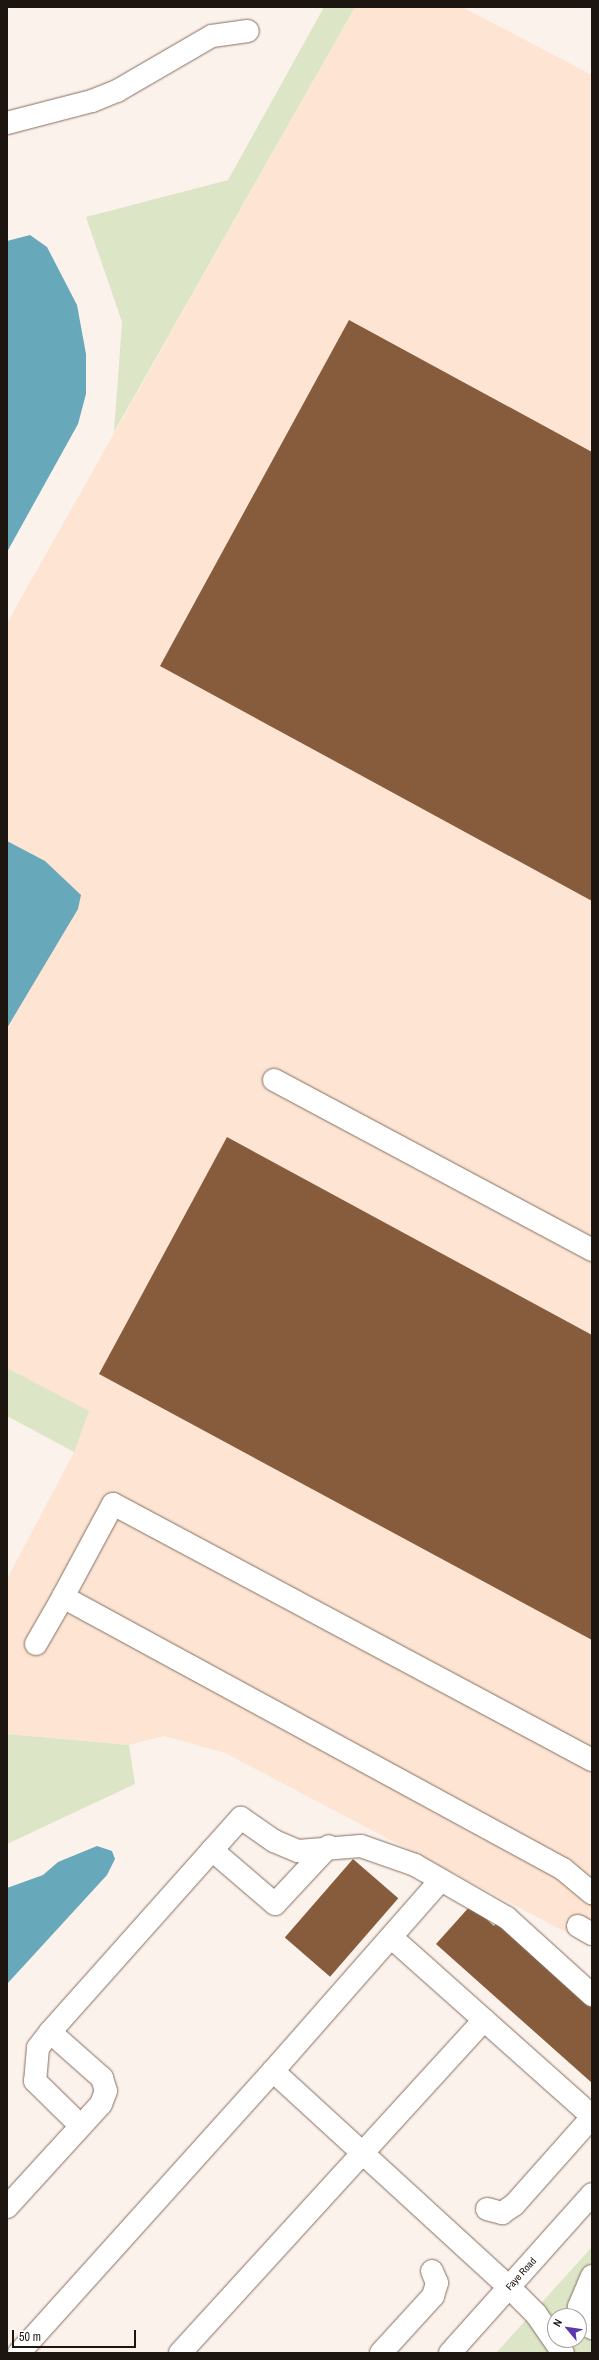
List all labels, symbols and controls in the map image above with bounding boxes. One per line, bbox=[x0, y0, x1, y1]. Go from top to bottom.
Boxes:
street label: Faye Road bbox=[503, 2255, 539, 2293]
north arrow bbox=[547, 2308, 587, 2348]
text: N bbox=[550, 2316, 565, 2329]
scale bar bbox=[14, 2322, 138, 2348]
text: 50 m bbox=[19, 2329, 41, 2345]

